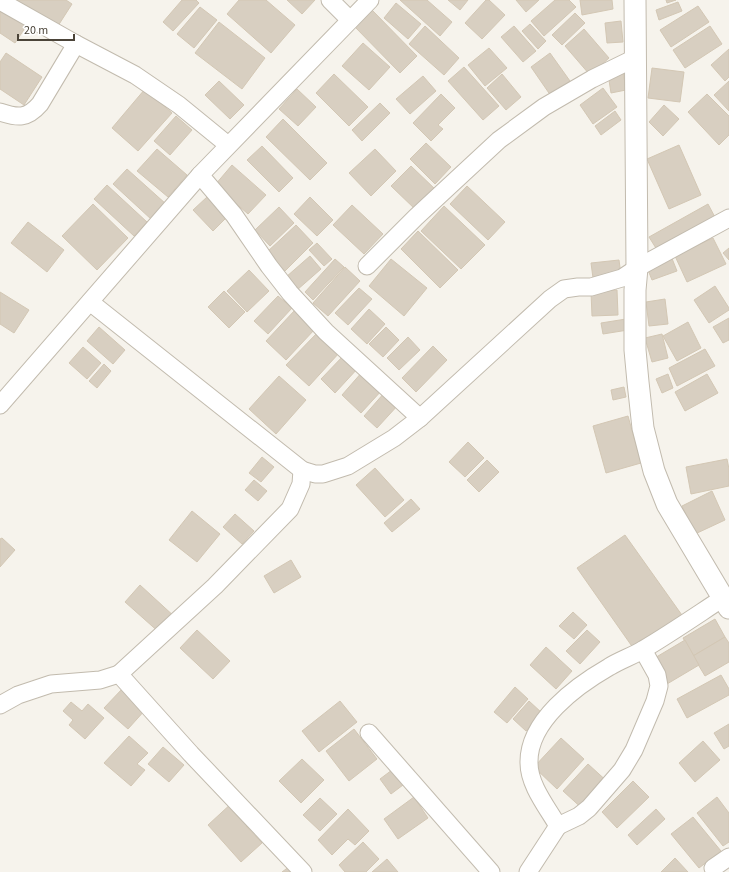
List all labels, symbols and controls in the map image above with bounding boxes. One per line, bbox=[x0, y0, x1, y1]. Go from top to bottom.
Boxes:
scale bar bbox=[18, 16, 74, 42]
text: 20 m bbox=[24, 22, 48, 39]

